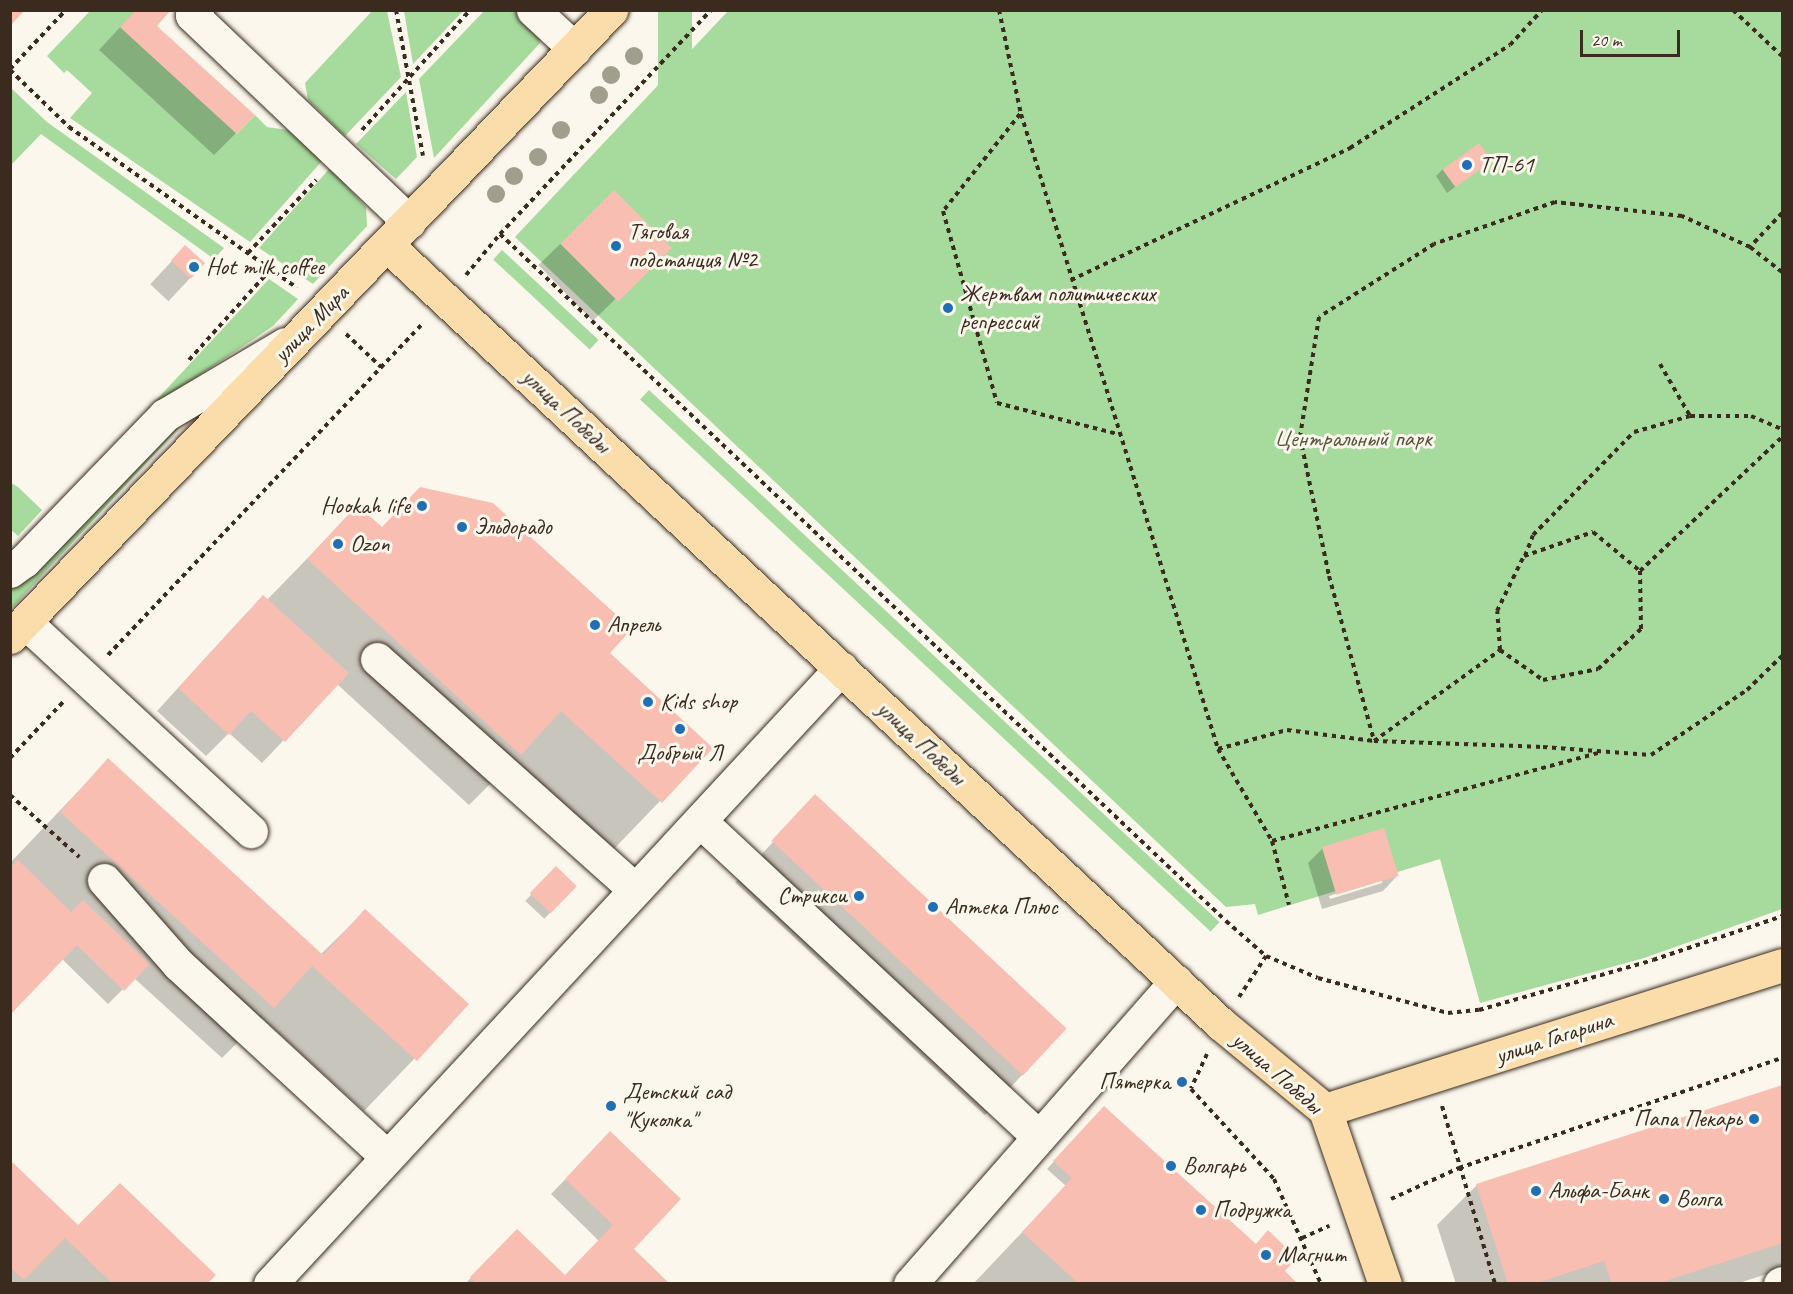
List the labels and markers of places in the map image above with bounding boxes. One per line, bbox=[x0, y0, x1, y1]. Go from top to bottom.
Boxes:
place label: ТП-61 bbox=[1479, 151, 1534, 179]
marker: ТП-61 bbox=[1460, 158, 1474, 172]
place label: Тяговая подстанция №2 bbox=[628, 218, 757, 274]
marker: Тяговая подстанция №2 bbox=[609, 239, 623, 253]
place label: Hot milk coffee bbox=[206, 253, 323, 281]
marker: Hot milk coffee bbox=[187, 260, 201, 274]
place label: Жертвам политических репрессий bbox=[960, 280, 1156, 336]
marker: Жертвам политических репрессий bbox=[941, 301, 955, 315]
place label: Hookah life bbox=[321, 492, 410, 520]
marker: Hookah life bbox=[415, 499, 429, 513]
place label: Эльдорадо bbox=[474, 513, 552, 541]
marker: Эльдорадо bbox=[455, 520, 469, 534]
place label: Ozon bbox=[350, 530, 389, 558]
marker: Ozon bbox=[331, 537, 345, 551]
place label: Апрель bbox=[607, 611, 661, 639]
marker: Апрель bbox=[588, 618, 602, 632]
place label: Kids shop bbox=[660, 688, 737, 716]
marker: Kids shop bbox=[641, 695, 655, 709]
marker: Добрый Л bbox=[673, 722, 687, 736]
place label: Добрый Л bbox=[637, 739, 723, 767]
place label: Стрикси bbox=[778, 882, 847, 910]
marker: Стрикси bbox=[852, 889, 866, 903]
place label: Аптека Плюс bbox=[945, 893, 1057, 921]
marker: Аптека Плюс bbox=[926, 900, 940, 914]
place label: Пятерка bbox=[1099, 1068, 1170, 1096]
marker: Пятерка bbox=[1175, 1075, 1189, 1089]
place label: Детский сад "Куколка" bbox=[623, 1078, 731, 1134]
marker: Детский сад "Куколка" bbox=[604, 1099, 618, 1113]
place label: Папа Пекарь bbox=[1635, 1105, 1742, 1133]
marker: Папа Пекарь bbox=[1747, 1112, 1761, 1126]
place label: Волгарь bbox=[1183, 1152, 1245, 1180]
marker: Волгарь bbox=[1164, 1159, 1178, 1173]
place label: Альфа-Банк bbox=[1548, 1177, 1649, 1205]
marker: Альфа-Банк bbox=[1529, 1184, 1543, 1198]
place label: Волга bbox=[1676, 1185, 1722, 1213]
marker: Волга bbox=[1657, 1192, 1671, 1206]
place label: Подружка bbox=[1213, 1196, 1291, 1224]
marker: Подружка bbox=[1194, 1203, 1208, 1217]
place label: Магнит bbox=[1278, 1241, 1346, 1269]
marker: Магнит bbox=[1259, 1248, 1273, 1262]

